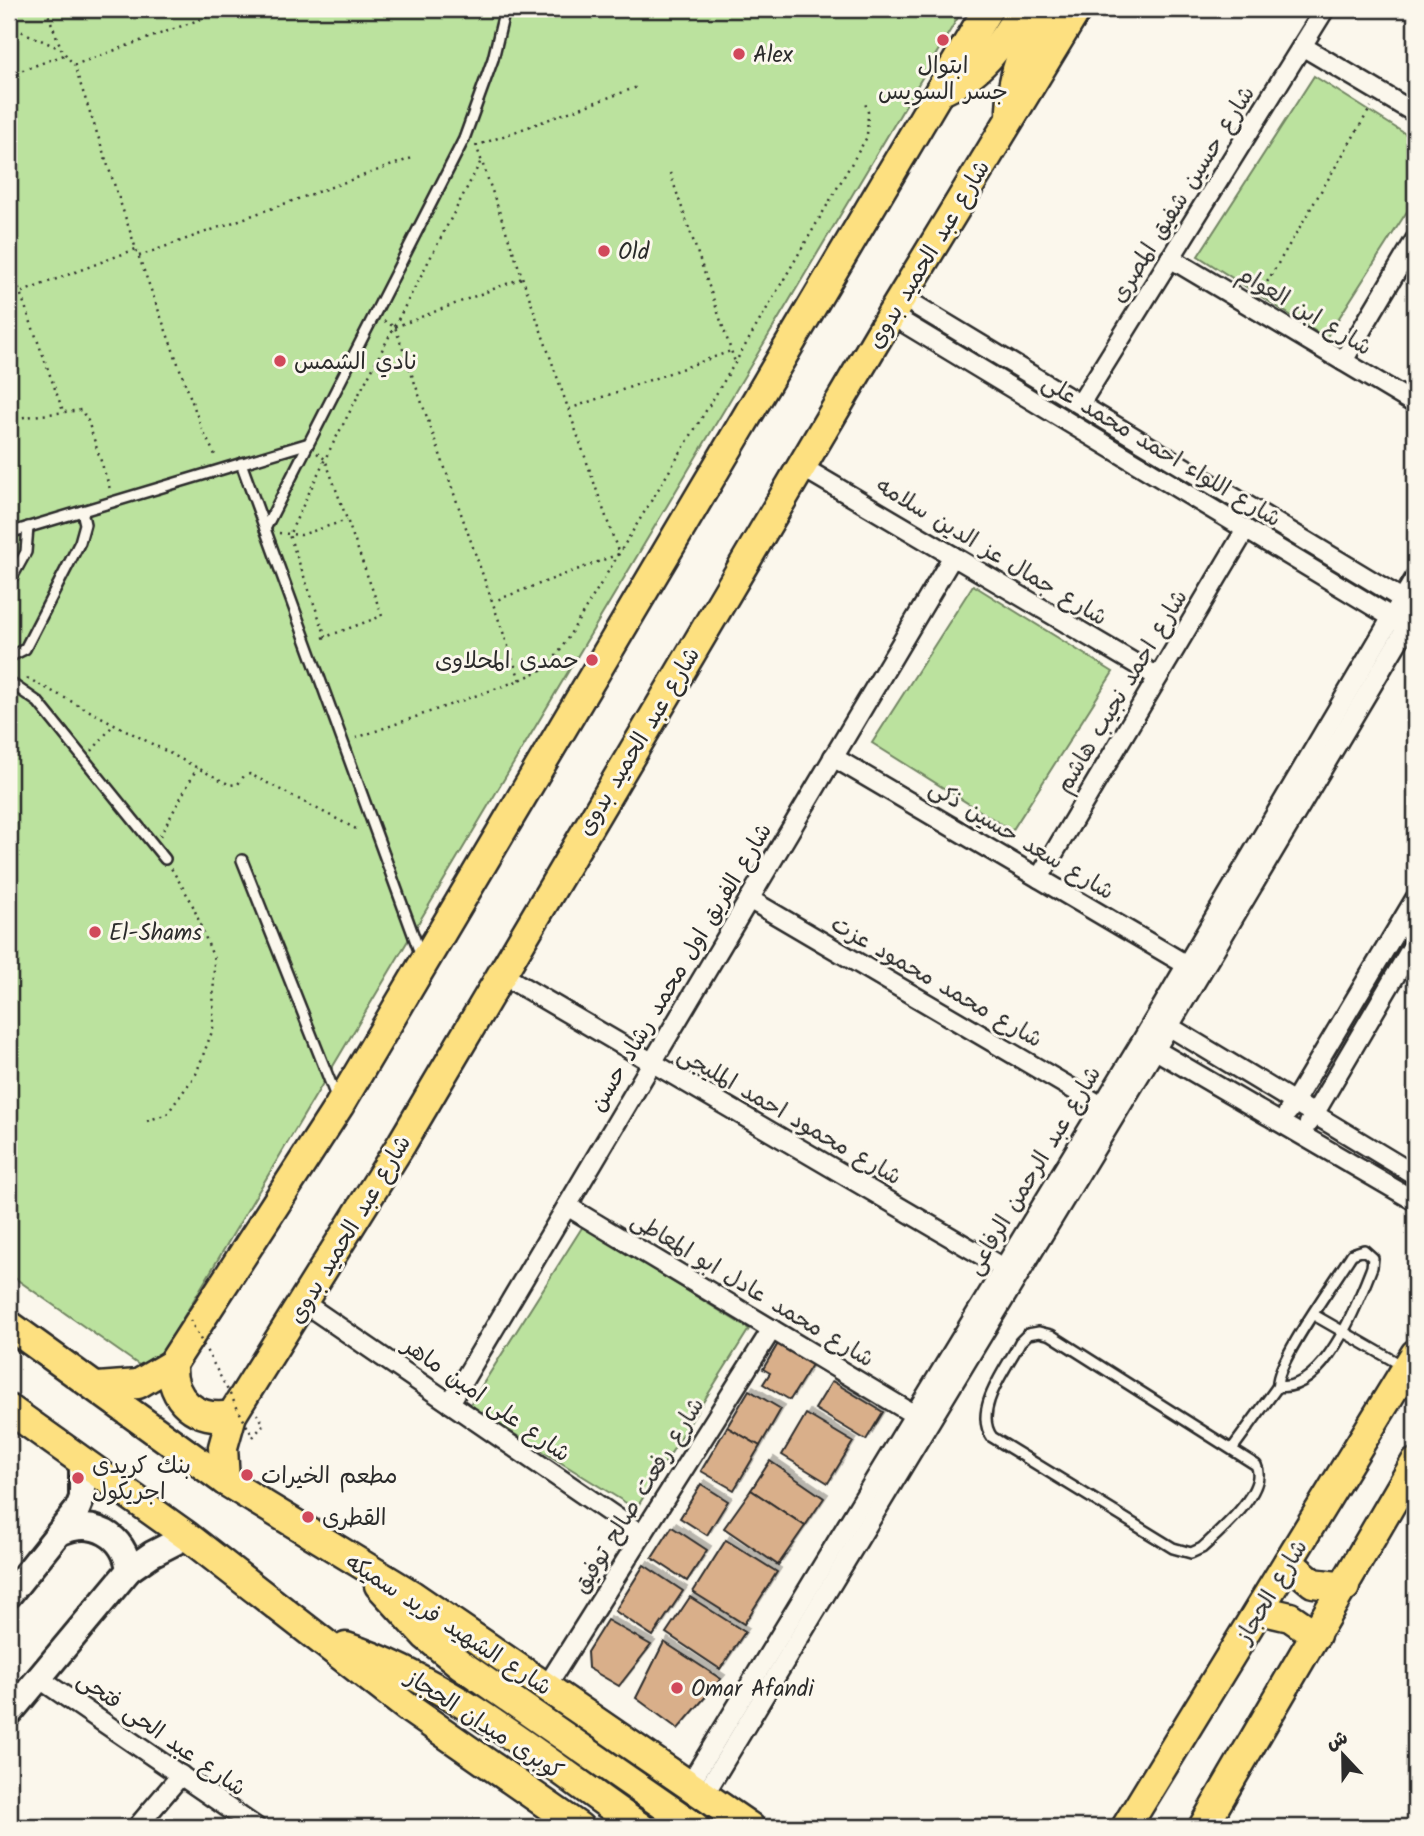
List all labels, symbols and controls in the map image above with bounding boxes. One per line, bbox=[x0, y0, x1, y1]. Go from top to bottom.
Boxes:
marker: ابتوال جسر السويس bbox=[935, 32, 951, 48]
place label: Alex bbox=[753, 38, 794, 74]
marker: Alex bbox=[731, 46, 747, 62]
place label: ابتوال جسر السويس bbox=[878, 49, 1008, 111]
street label: شارع حسين شفيق المصرى bbox=[1102, 79, 1265, 311]
street label: شارع عبد الحميد بدوى bbox=[859, 154, 1001, 356]
place label: Old bbox=[618, 235, 650, 271]
marker: Old bbox=[596, 243, 612, 259]
street label: شارع ابن العوام bbox=[1230, 257, 1378, 366]
place label: نادي الشمس bbox=[294, 345, 417, 381]
marker: نادي الشمس bbox=[272, 353, 288, 369]
street label: شارع اللواء احمد محمد على bbox=[1035, 366, 1287, 538]
street label: شارع جمال عز الدين سلامه bbox=[868, 469, 1114, 636]
street label: شارع احمد نجيب هاشم bbox=[1047, 583, 1198, 801]
street label: شارع عبد الحميد بدوى bbox=[569, 641, 711, 843]
place label: حمدى المحلاوى bbox=[435, 644, 578, 680]
marker: حمدى المحلاوى bbox=[584, 652, 600, 668]
street label: شارع سعد حسين ذكى bbox=[922, 771, 1120, 910]
street label: شارع الفريق اول محمد رشاد حسن bbox=[581, 817, 783, 1119]
street label: شارع محمد محمود عزت bbox=[823, 907, 1049, 1058]
place label: El-Shams bbox=[109, 916, 202, 952]
marker: El-Shams bbox=[87, 924, 103, 940]
street label: شارع محمود احمد المليجى bbox=[670, 1038, 908, 1196]
street label: شارع عبد الرحمن الرفاعى bbox=[958, 1059, 1112, 1283]
street label: شارع عبد الحميد بدوى bbox=[280, 1129, 422, 1331]
street label: شارع محمد عادل ابو المعاطى bbox=[623, 1204, 881, 1378]
street label: شارع على امين ماهر bbox=[393, 1328, 577, 1472]
street label: شارع رفعت صالح توفيق bbox=[565, 1391, 715, 1601]
place label: بنك كريدى اجريكول bbox=[92, 1449, 191, 1511]
place label: مطعم الخيرات bbox=[261, 1459, 398, 1495]
marker: مطعم الخيرات bbox=[239, 1467, 255, 1483]
marker: بنك كريدى اجريكول bbox=[70, 1470, 86, 1486]
place label: القطرى bbox=[322, 1501, 386, 1537]
marker: القطرى bbox=[300, 1509, 316, 1525]
street label: شارع الحجاز bbox=[1226, 1533, 1318, 1653]
street label: شارع الشهيد فريد سميكه bbox=[338, 1545, 558, 1706]
street label: كوبرى ميدان الحجاز bbox=[396, 1660, 570, 1790]
street label: شارع عبد الحى فتحى bbox=[69, 1663, 253, 1807]
place label: Omar Afandi bbox=[691, 1672, 815, 1708]
marker: Omar Afandi bbox=[669, 1680, 685, 1696]
north arrow bbox=[1308, 1720, 1378, 1790]
text: ش bbox=[1322, 1723, 1353, 1759]

